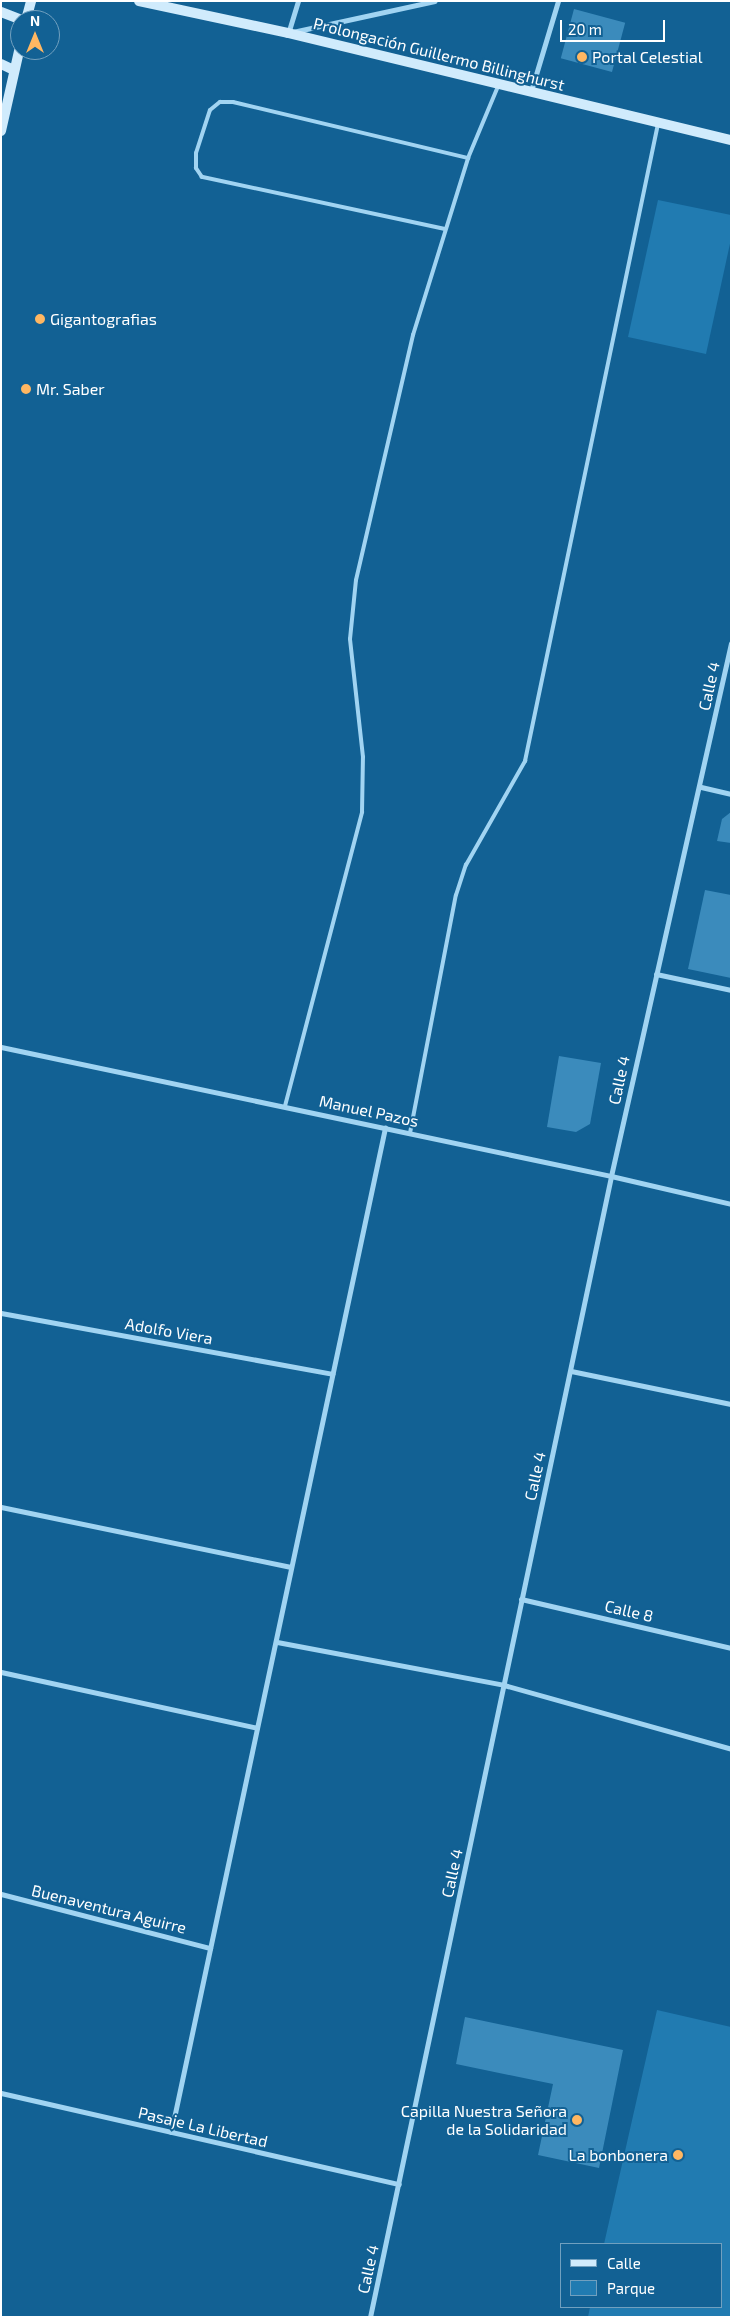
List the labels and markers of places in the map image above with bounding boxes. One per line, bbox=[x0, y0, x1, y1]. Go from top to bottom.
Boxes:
place label: Portal Celestial bbox=[592, 47, 703, 67]
marker: Portal Celestial bbox=[576, 51, 588, 63]
place label: Gigantografias bbox=[50, 309, 157, 329]
marker: Gigantografias bbox=[34, 313, 46, 325]
place label: Mr. Saber bbox=[36, 379, 105, 399]
marker: Mr. Saber bbox=[20, 383, 32, 395]
place label: Capilla Nuestra Señora de la Solidaridad bbox=[401, 2101, 567, 2139]
marker: Capilla Nuestra Señora de la Solidaridad bbox=[571, 2114, 583, 2126]
place label: La bonbonera bbox=[569, 2145, 668, 2165]
marker: La bonbonera bbox=[672, 2149, 684, 2161]

